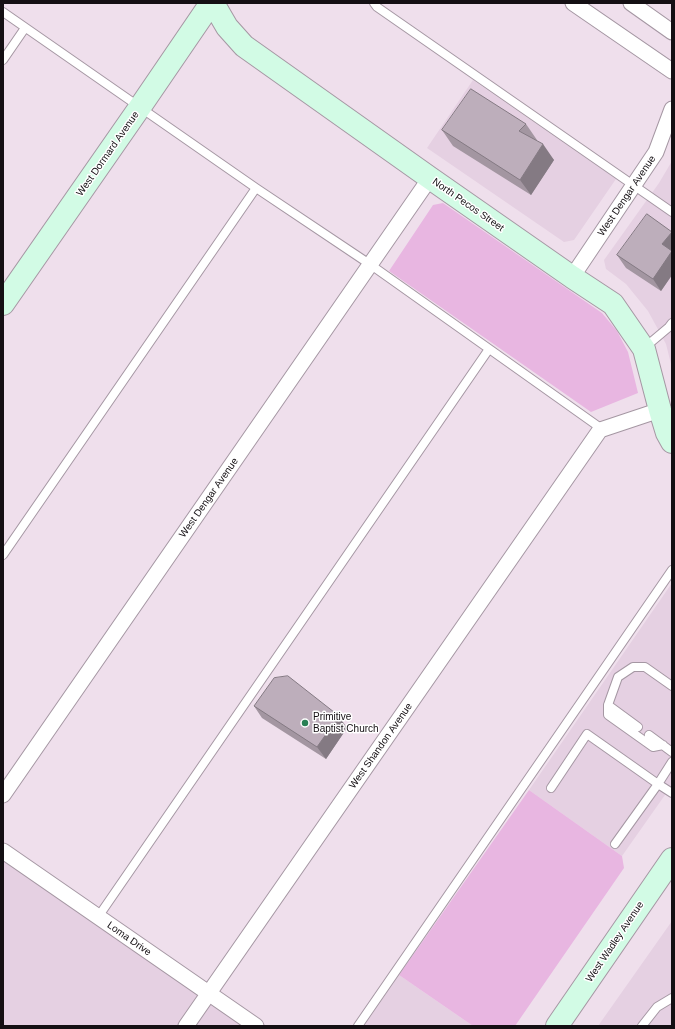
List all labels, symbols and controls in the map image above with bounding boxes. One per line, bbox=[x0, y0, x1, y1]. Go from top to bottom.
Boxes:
street label: West Dormard Avenue bbox=[74, 109, 142, 199]
street label: West Dengar Avenue bbox=[596, 153, 658, 239]
street label: North Pecos Street bbox=[430, 176, 506, 234]
street label: West Dengar Avenue bbox=[177, 456, 241, 540]
street label: West Shandon Avenue bbox=[347, 701, 415, 791]
place label: Primitive Baptist Church bbox=[313, 711, 379, 734]
marker: Primitive Baptist Church bbox=[300, 718, 310, 728]
street label: West Wadley Avenue bbox=[584, 899, 646, 985]
street label: Loma Drive bbox=[105, 919, 153, 959]

